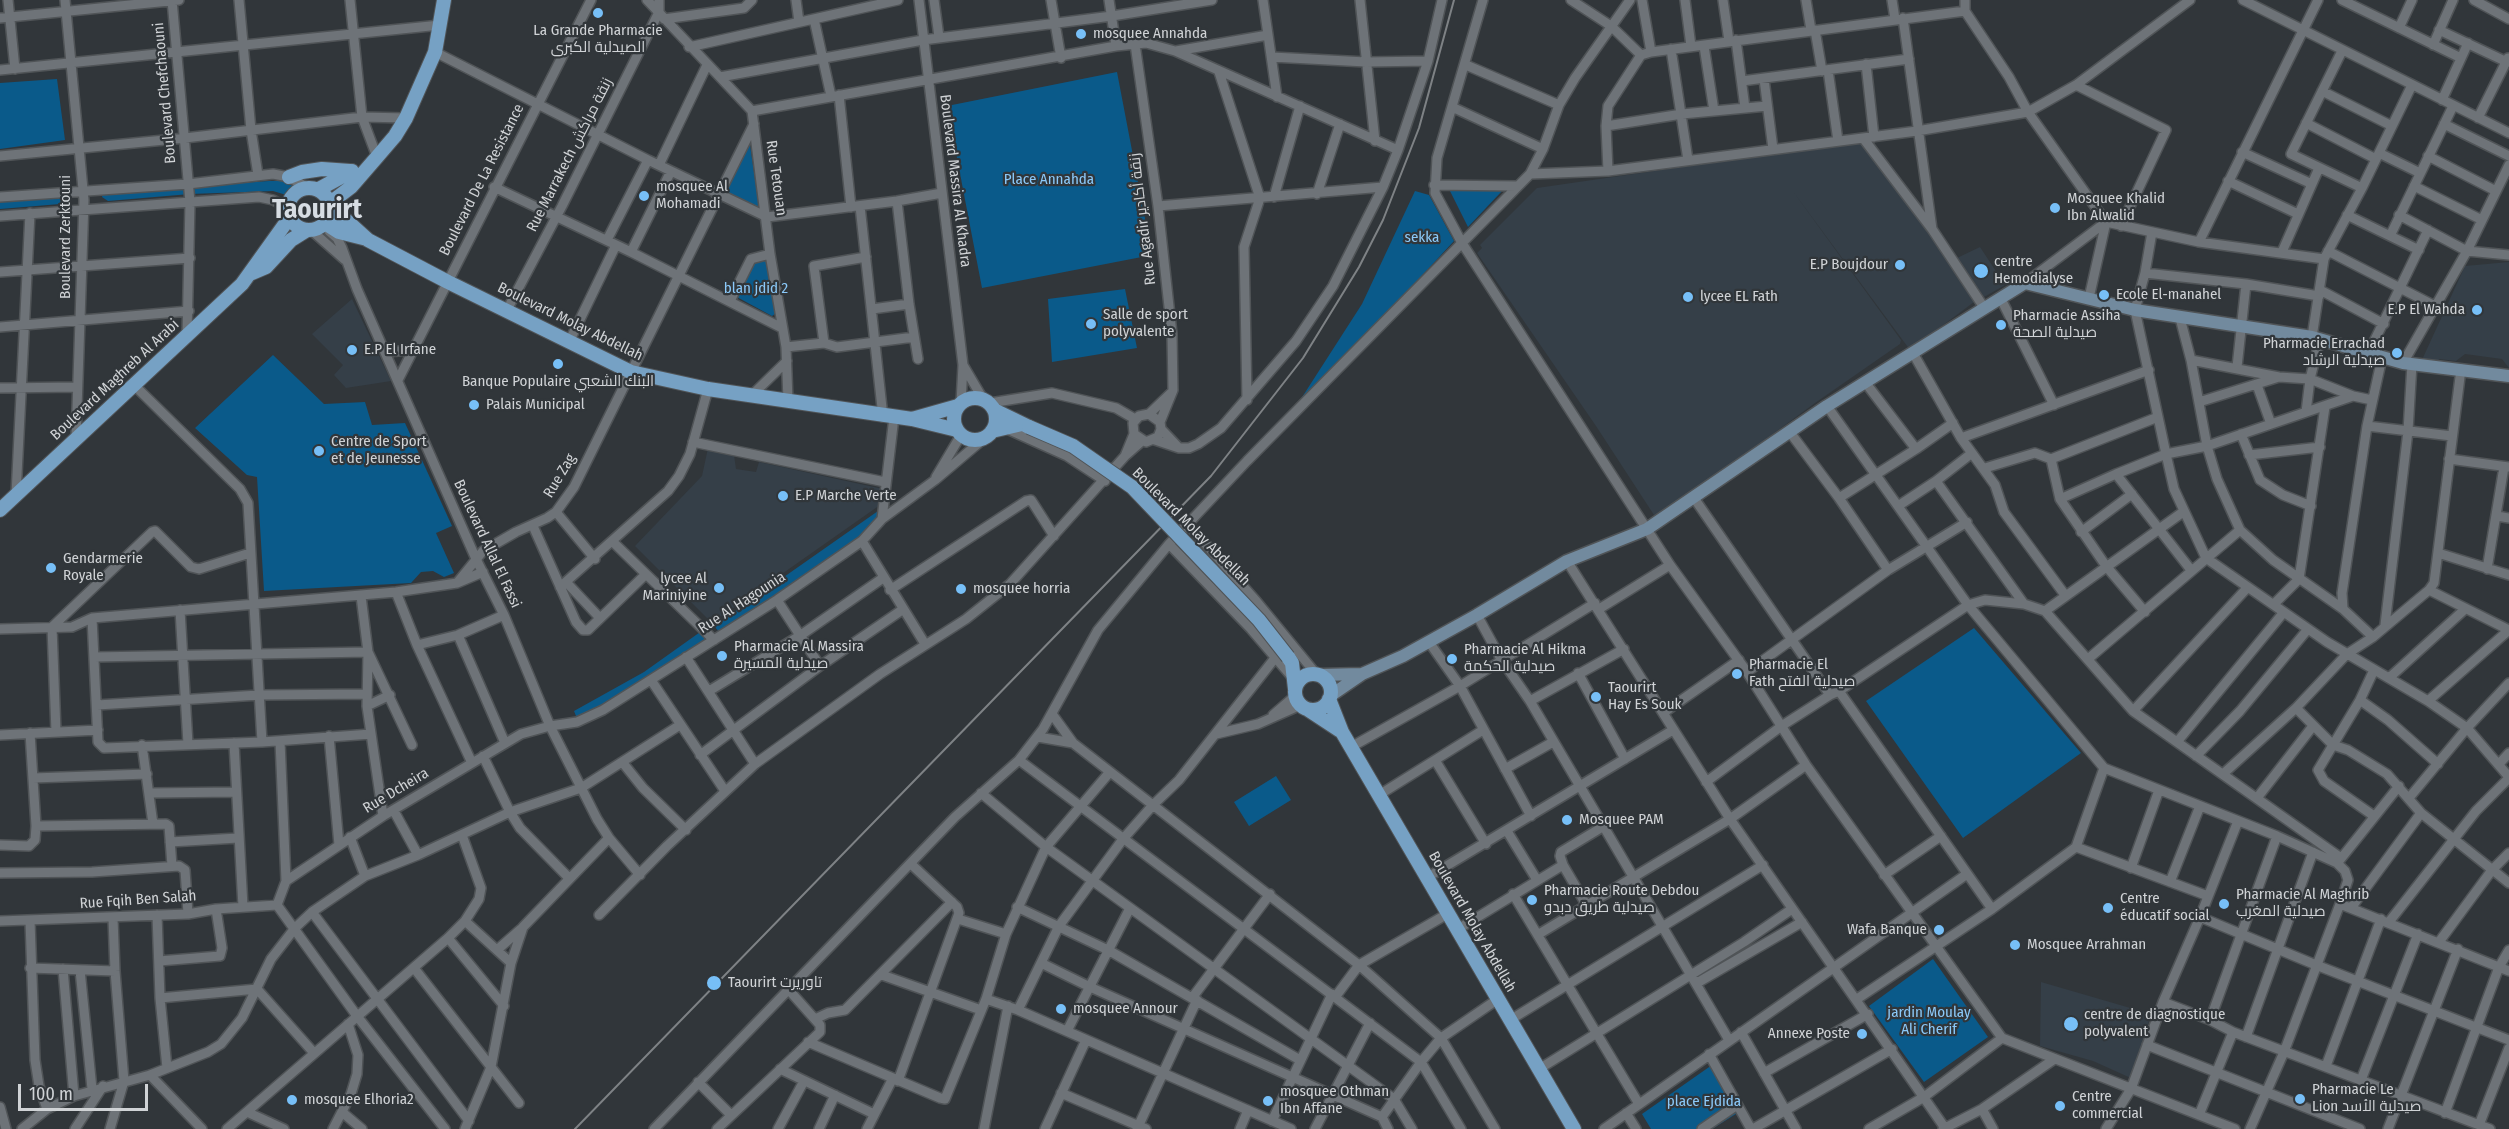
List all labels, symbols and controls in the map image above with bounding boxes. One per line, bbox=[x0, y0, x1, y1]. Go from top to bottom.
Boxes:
marker: La Grande Pharmacie الصيدلية الكبرى bbox=[591, 6, 605, 20]
street label: Boulevard Chefchaouni bbox=[150, 22, 180, 164]
place label: La Grande Pharmacie الصيدلية الكبرى bbox=[533, 22, 663, 57]
place label: mosquee Annahda bbox=[1093, 25, 1207, 43]
marker: mosquee Annahda bbox=[1074, 27, 1088, 41]
street label: Rue Marrakech زنقة مراكش bbox=[523, 75, 617, 235]
street label: Boulevard Massira Al Khadra bbox=[935, 94, 975, 268]
street label: Boulevard De La Resistance bbox=[436, 101, 528, 259]
street label: Rue Tetouan bbox=[762, 139, 790, 217]
street label: Rue Agadir زنقة أكادير bbox=[1126, 152, 1160, 286]
park label: Place Annahda bbox=[1004, 171, 1094, 189]
street label: Boulevard Zerktouni bbox=[57, 175, 75, 299]
place label: mosquee Al Mohamadi bbox=[656, 178, 728, 213]
marker: mosquee Al Mohamadi bbox=[637, 189, 651, 203]
place label: Mosquee Khalid Ibn Alwalid bbox=[2067, 190, 2165, 225]
district label: Taourirt bbox=[272, 194, 362, 226]
marker: Mosquee Khalid Ibn Alwalid bbox=[2048, 201, 2062, 215]
park label: sekka bbox=[1405, 229, 1439, 247]
place label: centre Hemodialyse bbox=[1994, 253, 2073, 288]
place label: E.P Boujdour bbox=[1810, 256, 1888, 274]
marker: E.P Boujdour bbox=[1893, 258, 1907, 272]
marker: centre Hemodialyse bbox=[1972, 262, 1990, 280]
street label: Boulevard Molay Abdellah bbox=[494, 279, 646, 365]
park label: blan jdid 2 bbox=[724, 280, 788, 298]
place label: Ecole El-manahel bbox=[2116, 286, 2221, 304]
place label: lycee EL Fath bbox=[1700, 288, 1778, 306]
marker: Ecole El-manahel bbox=[2097, 288, 2111, 302]
marker: lycee EL Fath bbox=[1681, 290, 1695, 304]
place label: E.P El Wahda bbox=[2388, 301, 2465, 319]
marker: E.P El Wahda bbox=[2470, 303, 2484, 317]
place label: Salle de sport polyvalente bbox=[1103, 306, 1188, 341]
place label: Pharmacie Assiha صيدلية الصحة bbox=[2013, 307, 2121, 342]
street label: Boulevard Maghreb Al Arabi bbox=[47, 316, 183, 444]
marker: Salle de sport polyvalente bbox=[1084, 317, 1098, 331]
marker: Pharmacie Assiha صيدلية الصحة bbox=[1994, 318, 2008, 332]
place label: Pharmacie Errachad صيدلية الرشاد bbox=[2263, 335, 2385, 370]
place label: E.P El Irfane bbox=[364, 341, 436, 359]
marker: E.P El Irfane bbox=[345, 343, 359, 357]
marker: Pharmacie Errachad صيدلية الرشاد bbox=[2390, 346, 2404, 360]
marker: Banque Populaire البنك الشعبي bbox=[551, 357, 565, 371]
place label: Banque Populaire البنك الشعبي bbox=[462, 373, 654, 391]
place label: Palais Municipal bbox=[486, 396, 585, 414]
marker: Palais Municipal bbox=[467, 398, 481, 412]
place label: Centre de Sport et de Jeunesse bbox=[331, 433, 427, 468]
marker: Centre de Sport et de Jeunesse bbox=[312, 444, 326, 458]
street label: Rue Zag bbox=[540, 451, 580, 501]
street label: Boulevard Molay Abdellah bbox=[1128, 464, 1254, 590]
street label: Boulevard Allal El Fassi bbox=[449, 477, 525, 611]
place label: E.P Marche Verte bbox=[795, 487, 897, 505]
marker: E.P Marche Verte bbox=[776, 489, 790, 503]
place label: Gendarmerie Royale bbox=[63, 550, 143, 585]
marker: Gendarmerie Royale bbox=[44, 561, 58, 575]
street label: Rue Al Hagounia bbox=[695, 568, 789, 638]
place label: lycee Al Mariniyine bbox=[643, 570, 707, 605]
place label: mosquee horria bbox=[973, 580, 1070, 598]
marker: lycee Al Mariniyine bbox=[712, 581, 726, 595]
marker: mosquee horria bbox=[954, 582, 968, 596]
place label: Pharmacie Al Massira صيدلية المسيرة bbox=[734, 638, 864, 673]
place label: Pharmacie Al Hikma صيدلية الحكمة bbox=[1464, 641, 1586, 676]
marker: Pharmacie Al Massira صيدلية المسيرة bbox=[715, 649, 729, 663]
marker: Pharmacie Al Hikma صيدلية الحكمة bbox=[1445, 652, 1459, 666]
place label: Pharmacie El Fath صيدلية الفتح bbox=[1749, 656, 1855, 691]
marker: Pharmacie El Fath صيدلية الفتح bbox=[1730, 667, 1744, 681]
place label: Taourirt Hay Es Souk bbox=[1608, 679, 1681, 714]
marker: Taourirt Hay Es Souk bbox=[1589, 690, 1603, 704]
street label: Rue Dcheira bbox=[360, 764, 432, 818]
place label: Mosquee PAM bbox=[1579, 811, 1664, 829]
marker: Mosquee PAM bbox=[1560, 813, 1574, 827]
street label: Boulevard Molay Abdellah bbox=[1424, 848, 1520, 996]
place label: Pharmacie Route Debdou صيدلية طريق دبدو bbox=[1544, 882, 1699, 917]
place label: Pharmacie Al Maghrib صيدلية المغرب bbox=[2236, 886, 2369, 921]
street label: Rue Fqih Ben Salah bbox=[79, 887, 197, 913]
place label: Centre éducatif social bbox=[2120, 890, 2209, 925]
marker: Pharmacie Route Debdou صيدلية طريق دبدو bbox=[1525, 893, 1539, 907]
marker: Pharmacie Al Maghrib صيدلية المغرب bbox=[2217, 897, 2231, 911]
marker: Centre éducatif social bbox=[2101, 901, 2115, 915]
place label: Wafa Banque bbox=[1847, 921, 1927, 939]
marker: Wafa Banque bbox=[1932, 923, 1946, 937]
place label: Mosquee Arrahman bbox=[2027, 936, 2146, 954]
marker: Mosquee Arrahman bbox=[2008, 938, 2022, 952]
marker: Taourirt تاوريرت bbox=[705, 974, 723, 992]
place label: Taourirt تاوريرت bbox=[728, 974, 822, 992]
place label: mosquee Annour bbox=[1073, 1000, 1178, 1018]
marker: mosquee Annour bbox=[1054, 1002, 1068, 1016]
park label: jardin Moulay Ali Cherif bbox=[1887, 1004, 1971, 1039]
place label: centre de diagnostique polyvalent bbox=[2084, 1006, 2225, 1041]
marker: centre de diagnostique polyvalent bbox=[2062, 1015, 2080, 1033]
place label: Annexe Poste bbox=[1768, 1025, 1850, 1043]
marker: Annexe Poste bbox=[1855, 1027, 1869, 1041]
scale bar bbox=[21, 1072, 152, 1110]
place label: Pharmacie Le Lion صيدلية الأسد bbox=[2312, 1081, 2421, 1116]
text: 100 m bbox=[29, 1083, 73, 1105]
place label: mosquee Othman Ibn Affane bbox=[1280, 1083, 1389, 1118]
place label: Centre commercial bbox=[2072, 1088, 2143, 1123]
place label: mosquee Elhoria2 bbox=[304, 1091, 414, 1109]
marker: Pharmacie Le Lion صيدلية الأسد bbox=[2293, 1092, 2307, 1106]
marker: mosquee Elhoria2 bbox=[285, 1093, 299, 1107]
park label: place Ejdida bbox=[1667, 1093, 1741, 1111]
marker: mosquee Othman Ibn Affane bbox=[1261, 1094, 1275, 1108]
marker: Centre commercial bbox=[2053, 1099, 2067, 1113]

